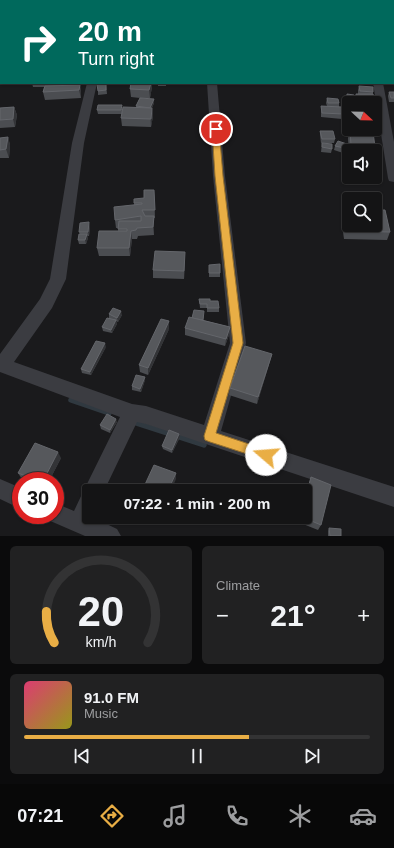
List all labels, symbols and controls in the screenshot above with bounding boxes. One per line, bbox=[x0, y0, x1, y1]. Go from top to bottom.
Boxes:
icon: right bbox=[12, 16, 64, 68]
text: 20 m bbox=[78, 16, 142, 47]
text: Turn right bbox=[78, 49, 154, 69]
north arrow bbox=[342, 96, 382, 136]
map controls bbox=[342, 96, 382, 232]
pin bbox=[199, 112, 233, 146]
icon: arrive bbox=[205, 118, 227, 140]
button: sound bbox=[342, 144, 382, 184]
button: search bbox=[342, 192, 382, 232]
position arrow bbox=[245, 434, 287, 476]
speed limit sign: 30 bbox=[12, 472, 64, 524]
text: 07:22 · 1 min · 200 m bbox=[124, 495, 270, 512]
text: Climate bbox=[216, 578, 260, 593]
text: 20 bbox=[78, 588, 124, 635]
text: 21° bbox=[270, 599, 316, 632]
text: − bbox=[216, 603, 229, 628]
text: + bbox=[357, 603, 370, 628]
text: km/h bbox=[86, 634, 117, 650]
text: 91.0 FM bbox=[84, 689, 139, 706]
text: Music bbox=[84, 706, 118, 721]
icon: previous bbox=[71, 745, 93, 767]
icon: pause bbox=[186, 745, 208, 767]
icon: next bbox=[301, 745, 323, 767]
icon: directions bbox=[98, 802, 126, 830]
icon: music bbox=[161, 802, 189, 830]
icon: phone bbox=[223, 802, 251, 830]
icon: climate bbox=[286, 802, 314, 830]
icon: car bbox=[349, 802, 377, 830]
text: 07:21 bbox=[17, 806, 63, 826]

